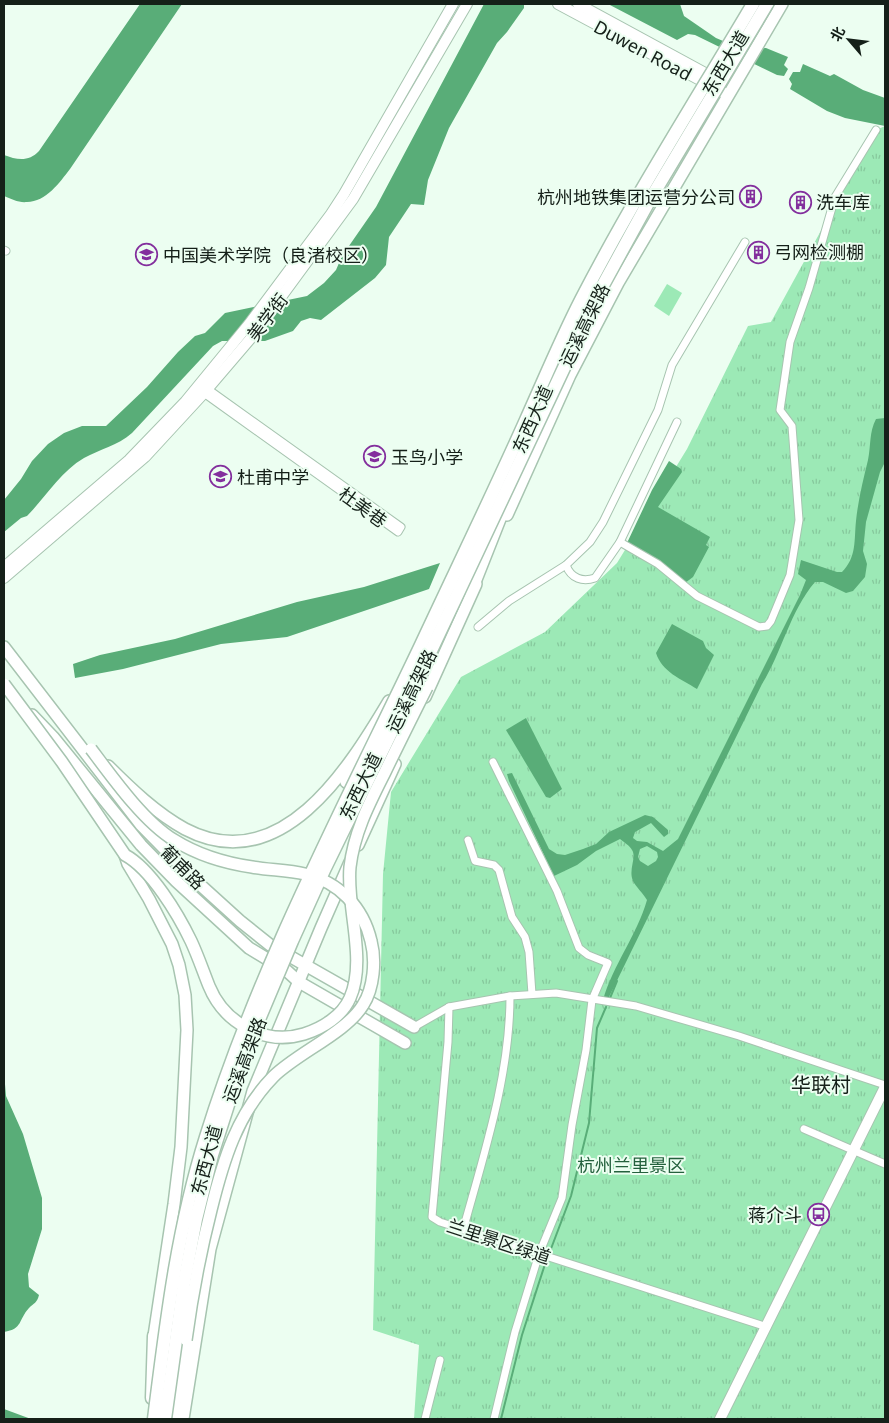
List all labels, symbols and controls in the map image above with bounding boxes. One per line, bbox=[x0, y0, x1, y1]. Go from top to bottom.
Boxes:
street label: Duwen Road bbox=[590, 14, 696, 86]
north arrow bbox=[824, 15, 874, 65]
text: 北 bbox=[825, 23, 849, 44]
street label: 东西大道 bbox=[696, 26, 754, 100]
place label: 杭州地铁集团运营分公司 bbox=[537, 185, 735, 209]
building icon: 杭州地铁集团运营分公司 bbox=[739, 185, 763, 209]
building icon: 洗车库 bbox=[788, 190, 812, 214]
place label: 洗车库 bbox=[816, 190, 870, 214]
building icon: 弓网检测棚 bbox=[746, 240, 770, 264]
place label: 弓网检测棚 bbox=[774, 240, 864, 264]
school or university icon: 中国美术学院（良渚校区） bbox=[135, 243, 159, 267]
place label: 中国美术学院（良渚校区） bbox=[163, 243, 379, 267]
street label: 运溪高架路 bbox=[553, 279, 615, 371]
street label: 美学街 bbox=[241, 288, 293, 346]
street label: 东西大道 bbox=[506, 381, 558, 457]
school or university icon: 玉鸟小学 bbox=[363, 445, 387, 469]
place label: 玉鸟小学 bbox=[391, 445, 463, 469]
school or university icon: 杜甫中学 bbox=[209, 465, 233, 489]
place label: 杜甫中学 bbox=[237, 465, 309, 489]
street label: 杜美巷 bbox=[334, 481, 392, 533]
street label: 运溪高架路 bbox=[380, 645, 442, 737]
street label: 东西大道 bbox=[333, 748, 387, 824]
street label: 葡甫路 bbox=[155, 839, 211, 895]
street label: 运溪高架路 bbox=[217, 1014, 271, 1106]
district label: 华联村 bbox=[791, 1071, 851, 1098]
street label: 东西大道 bbox=[185, 1122, 227, 1198]
park label: 杭州兰里景区 bbox=[577, 1153, 685, 1177]
place label: 蒋介斗 bbox=[748, 1203, 802, 1227]
bus stop icon: 蒋介斗 bbox=[806, 1203, 830, 1227]
street label: 兰里景区绿道 bbox=[444, 1213, 554, 1269]

